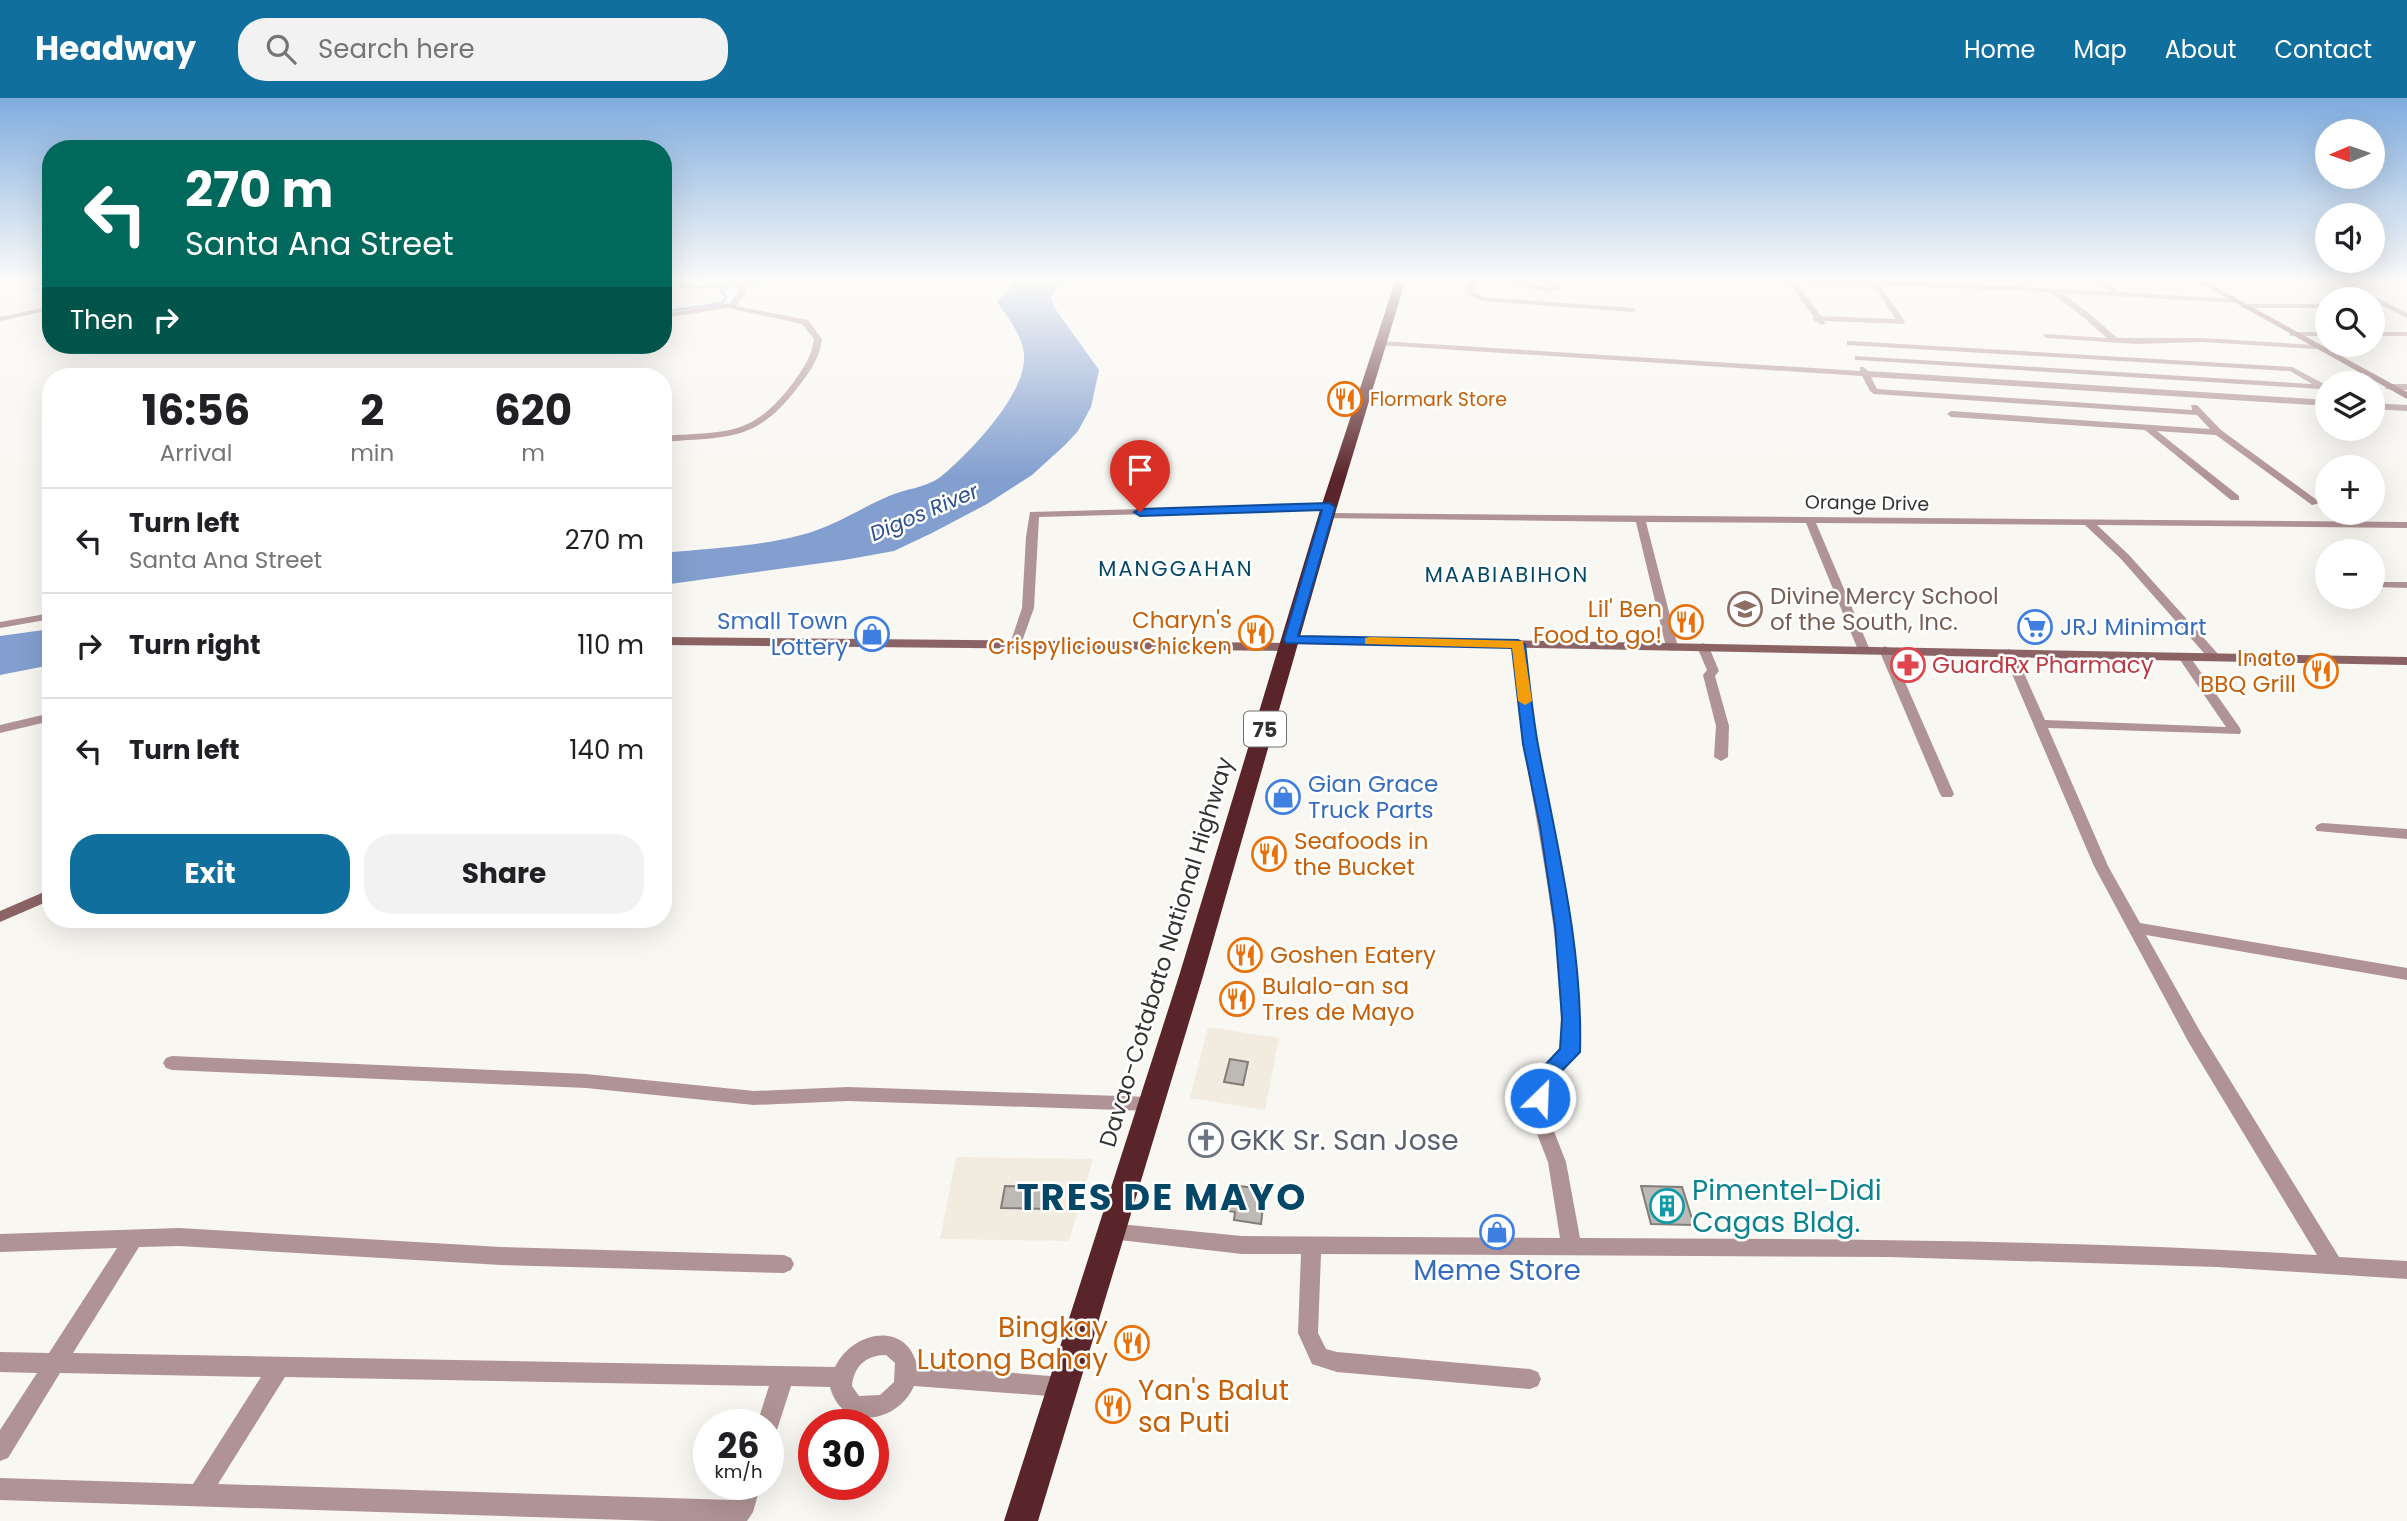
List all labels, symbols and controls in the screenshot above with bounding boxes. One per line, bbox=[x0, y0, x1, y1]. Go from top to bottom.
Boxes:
search box bbox=[238, 18, 728, 81]
text: Headway bbox=[35, 25, 196, 72]
icon: search bbox=[262, 30, 300, 68]
text: Search here bbox=[318, 31, 475, 67]
text: Home bbox=[1964, 33, 2036, 66]
text: Map bbox=[2074, 33, 2127, 66]
text: About bbox=[2165, 33, 2236, 66]
text: Contact bbox=[2274, 33, 2372, 66]
north arrow bbox=[2315, 119, 2385, 189]
map controls bbox=[2315, 119, 2385, 609]
text: 270 m bbox=[185, 156, 333, 224]
icon: left bbox=[70, 168, 161, 259]
button: sound bbox=[2315, 203, 2385, 273]
text: Santa Ana Street bbox=[185, 221, 454, 266]
button: search bbox=[2315, 287, 2385, 357]
icon: right bbox=[147, 301, 185, 339]
text: Then bbox=[70, 302, 133, 338]
button: layers bbox=[2315, 371, 2385, 441]
restaurant icon: Flormark Store bbox=[1326, 380, 1364, 418]
text: 16:56 bbox=[142, 381, 250, 440]
text: 2 bbox=[360, 381, 384, 440]
text: 620 bbox=[494, 381, 572, 440]
place label: Flormark Store bbox=[1370, 386, 1507, 413]
text: Arrival bbox=[160, 437, 232, 469]
text: min bbox=[350, 437, 394, 469]
text: m bbox=[521, 437, 545, 469]
pin bbox=[1110, 440, 1170, 512]
icon: arrive bbox=[1121, 451, 1159, 489]
button: + bbox=[2315, 455, 2385, 525]
water label: Digos River bbox=[865, 476, 984, 548]
street label: Orange Drive bbox=[1805, 488, 1929, 518]
text: Turn left bbox=[129, 505, 240, 541]
icon: left bbox=[70, 522, 108, 560]
text: 270 m bbox=[565, 522, 644, 558]
button: − bbox=[2315, 539, 2385, 609]
text: Santa Ana Street bbox=[129, 544, 322, 576]
district label: MANGGAHAN bbox=[1098, 554, 1254, 583]
district label: MAABIABIHON bbox=[1425, 560, 1589, 589]
place label: Divine Mercy School of the South, Inc. bbox=[1770, 580, 1999, 638]
school or university icon: Divine Mercy School of the South, Inc. bbox=[1726, 590, 1764, 628]
place label: Lil' Ben Food to go! bbox=[1533, 593, 1662, 651]
restaurant icon: Lil' Ben Food to go! bbox=[1667, 603, 1705, 641]
place label: Charyn's Crispylicious Chicken bbox=[988, 604, 1232, 662]
place label: Small Town Lottery bbox=[717, 605, 848, 663]
supermarket icon: JRJ Minimart bbox=[2016, 608, 2054, 646]
place label: JRJ Minimart bbox=[2060, 611, 2207, 643]
restaurant icon: Charyn's Crispylicious Chicken bbox=[1237, 614, 1275, 652]
shop icon: Small Town Lottery bbox=[853, 615, 891, 653]
icon: right bbox=[70, 627, 108, 665]
text: Turn right bbox=[129, 627, 261, 663]
text: 110 m bbox=[577, 627, 644, 663]
place label: Inato BBQ Grill bbox=[2200, 642, 2296, 700]
pharmacy icon: GuardRx Pharmacy bbox=[1889, 646, 1927, 684]
place label: GuardRx Pharmacy bbox=[1932, 649, 2154, 681]
restaurant icon: Inato BBQ Grill bbox=[2302, 652, 2340, 690]
road number: 75 bbox=[1244, 712, 1286, 746]
icon: left bbox=[70, 732, 108, 770]
text: Turn left bbox=[129, 732, 240, 768]
text: 140 m bbox=[569, 732, 644, 768]
street label: Davao-Cotabato National Highway bbox=[1091, 753, 1241, 1151]
place label: Gian Grace Truck Parts bbox=[1308, 768, 1438, 826]
shop icon: Gian Grace Truck Parts bbox=[1264, 778, 1302, 816]
place label: Seafoods in the Bucket bbox=[1294, 825, 1428, 883]
button: Exit bbox=[70, 834, 350, 914]
button: Share bbox=[364, 834, 644, 914]
restaurant icon: Seafoods in the Bucket bbox=[1250, 835, 1288, 873]
restaurant icon: Goshen Eatery bbox=[1226, 936, 1264, 974]
place label: Goshen Eatery bbox=[1270, 939, 1436, 971]
place label: Bulalo-an sa Tres de Mayo bbox=[1262, 970, 1414, 1028]
restaurant icon: Bulalo-an sa Tres de Mayo bbox=[1218, 980, 1256, 1018]
position arrow bbox=[1503, 1061, 1577, 1135]
church icon: GKK Sr. San Jose bbox=[1187, 1121, 1225, 1159]
place label: GKK Sr. San Jose bbox=[1230, 1121, 1459, 1160]
district label: TRES DE MAYO bbox=[1017, 1171, 1307, 1223]
place label: Pimentel-Didi Cagas Bldg. bbox=[1692, 1171, 1882, 1242]
building icon: Pimentel-Didi Cagas Bldg. bbox=[1648, 1187, 1686, 1225]
shop icon: Meme Store bbox=[1478, 1213, 1516, 1251]
place label: Meme Store bbox=[1413, 1251, 1581, 1290]
place label: Bingkay Lutong Bahay bbox=[917, 1308, 1108, 1379]
restaurant icon: Bingkay Lutong Bahay bbox=[1113, 1324, 1151, 1362]
place label: Yan's Balut sa Puti bbox=[1138, 1371, 1289, 1442]
restaurant icon: Yan's Balut sa Puti bbox=[1094, 1387, 1132, 1425]
speed limit sign: 30 bbox=[798, 1409, 889, 1500]
text: 26 bbox=[717, 1421, 760, 1470]
text: km/h bbox=[715, 1459, 762, 1484]

